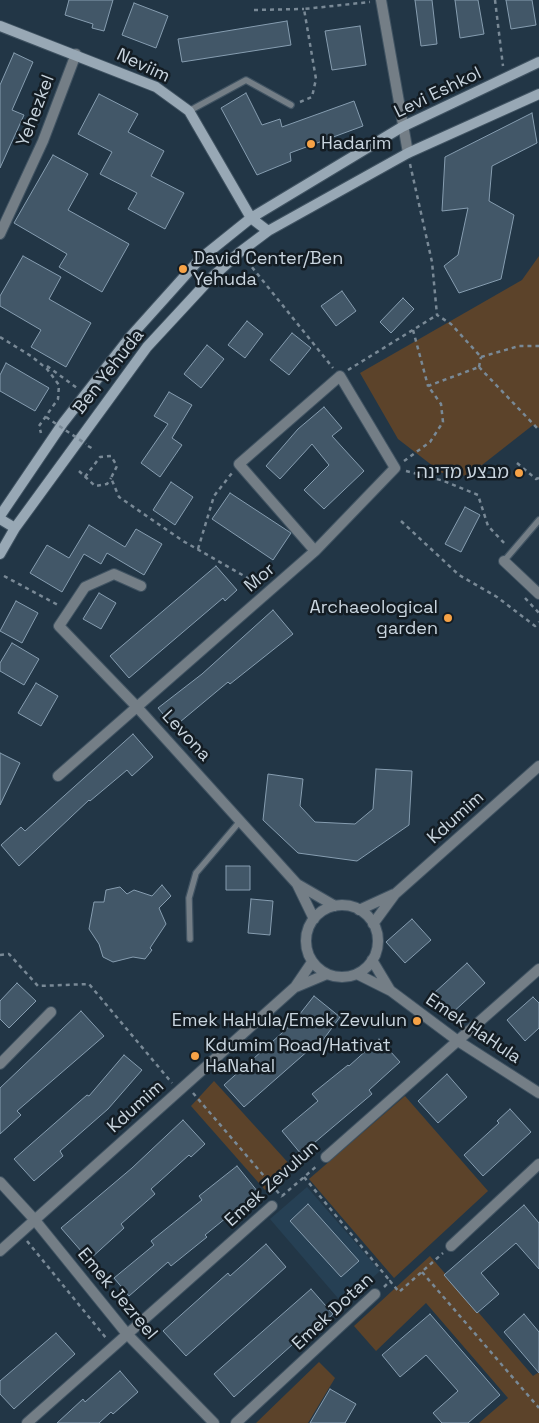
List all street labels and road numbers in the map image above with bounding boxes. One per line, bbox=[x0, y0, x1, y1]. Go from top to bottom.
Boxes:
street label: Neviim bbox=[113, 44, 173, 88]
street label: Levi Eshkol bbox=[391, 63, 485, 123]
street label: Yehezkel bbox=[12, 72, 60, 150]
street label: Ben Yehuda bbox=[69, 325, 149, 419]
street label: Mor bbox=[240, 559, 280, 597]
street label: Levona bbox=[157, 706, 215, 766]
street label: Kdumim bbox=[423, 787, 489, 849]
street label: Emek HaHula bbox=[421, 989, 525, 1069]
street label: Kdumim bbox=[103, 1076, 169, 1138]
street label: Emek Zevulun bbox=[221, 1136, 323, 1232]
street label: Emek Jezreel bbox=[73, 1244, 161, 1344]
street label: Emek Dotan bbox=[288, 1269, 378, 1355]

